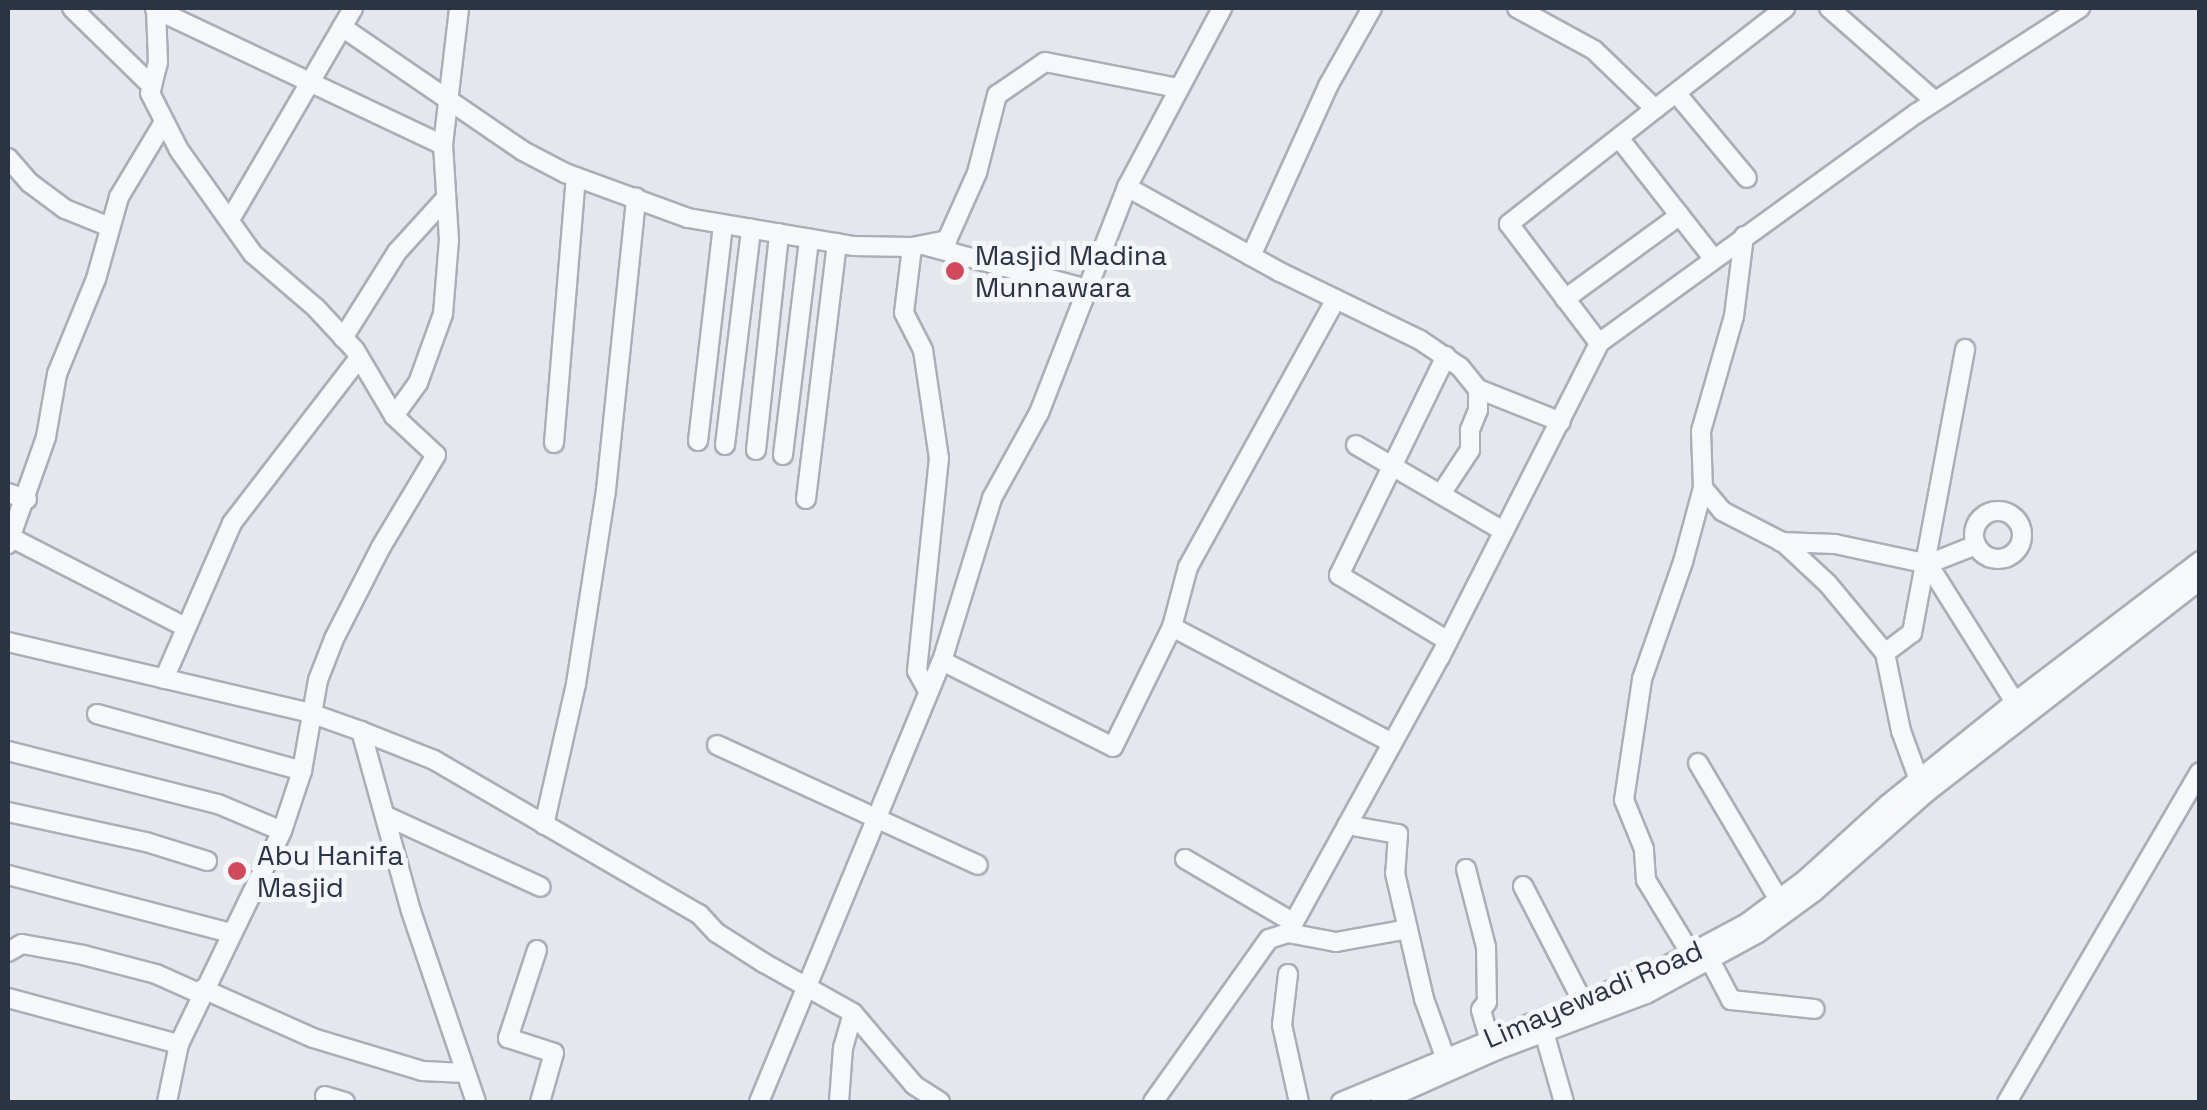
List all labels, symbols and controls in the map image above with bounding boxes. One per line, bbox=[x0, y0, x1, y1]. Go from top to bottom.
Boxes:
place label: Masjid Madina Munnawara bbox=[975, 238, 1167, 304]
marker: Masjid Madina Munnawara bbox=[944, 260, 966, 282]
place label: Abu Hanifa Masjid bbox=[257, 838, 404, 904]
marker: Abu Hanifa Masjid bbox=[226, 860, 248, 882]
street label: Limayewadi Road bbox=[1479, 933, 1707, 1055]

